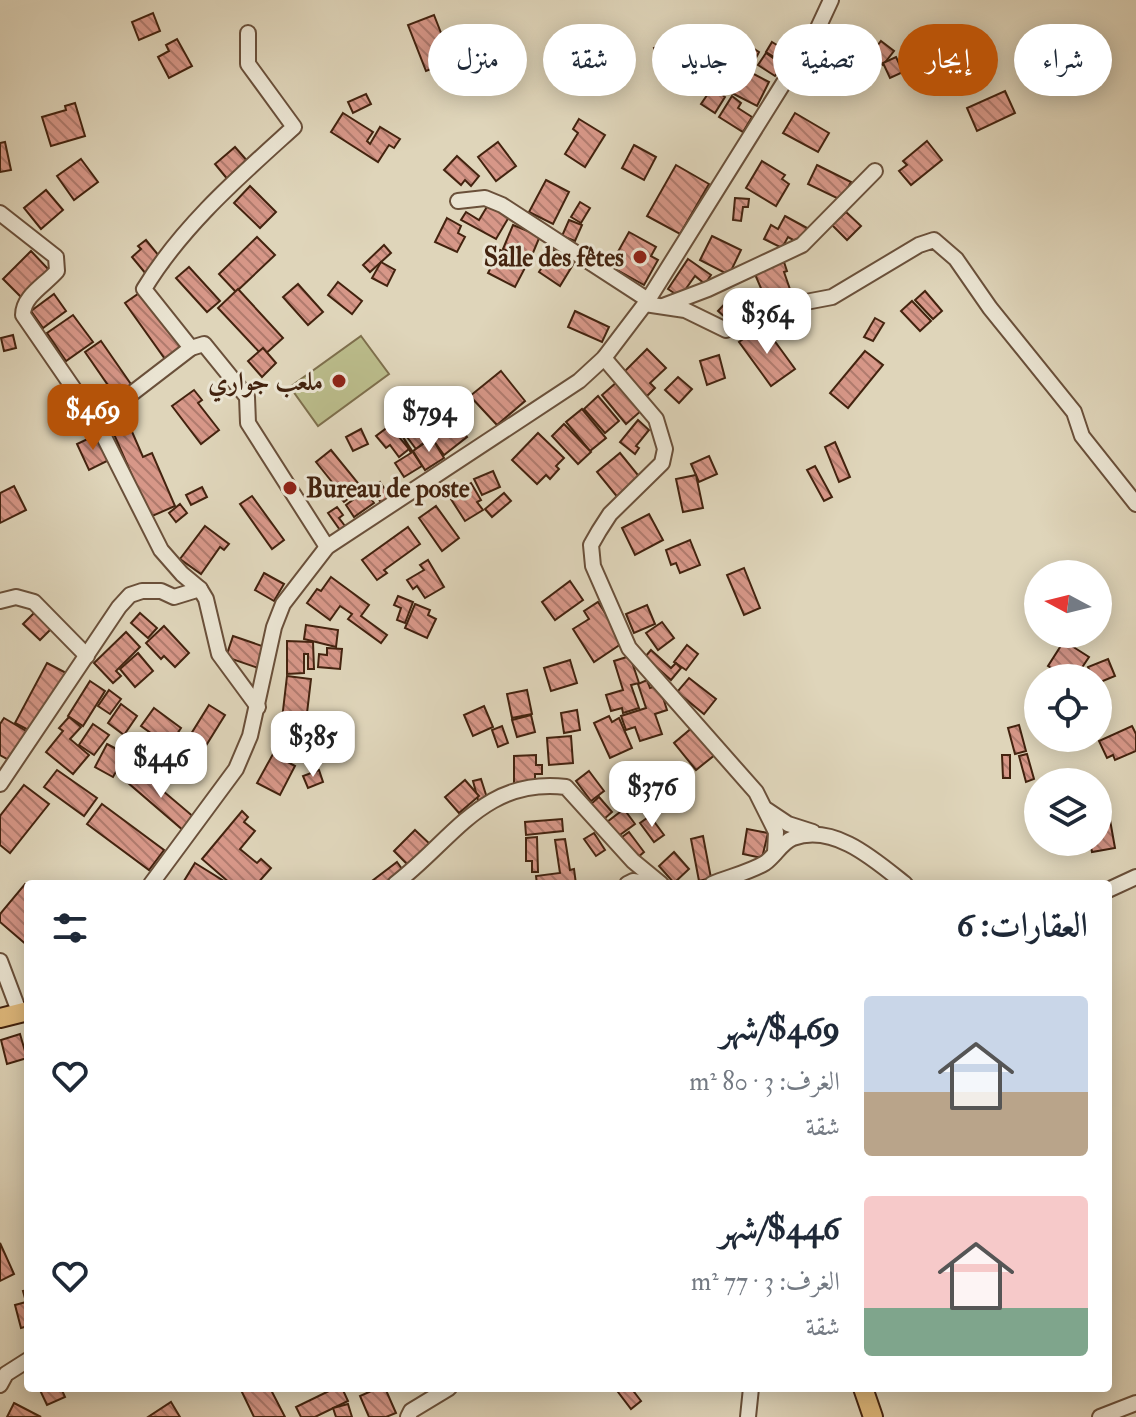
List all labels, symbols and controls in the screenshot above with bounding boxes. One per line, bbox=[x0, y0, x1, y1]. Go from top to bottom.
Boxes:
chip: منزل bbox=[428, 24, 527, 96]
chip: شقة bbox=[543, 24, 636, 96]
chip: جديد bbox=[652, 24, 757, 96]
chip: تصفية bbox=[773, 24, 882, 96]
chip: إيجار bbox=[898, 24, 998, 96]
chip: شراء bbox=[1014, 24, 1112, 96]
place label: Salle des fêtes bbox=[484, 242, 624, 274]
marker: Salle des fêtes bbox=[631, 248, 649, 266]
pin: $364 bbox=[720, 288, 814, 356]
text: $364 bbox=[741, 298, 793, 330]
place label: ملعب جواري bbox=[208, 366, 323, 403]
marker: ملعب جواري bbox=[330, 372, 348, 390]
pin: $469 bbox=[46, 384, 140, 452]
pin: $794 bbox=[382, 386, 476, 454]
text: $469 bbox=[65, 394, 121, 426]
text: $794 bbox=[402, 396, 456, 428]
place label: Bureau de poste bbox=[306, 473, 470, 506]
marker: Bureau de poste bbox=[281, 479, 299, 497]
north arrow bbox=[1024, 560, 1112, 648]
map controls bbox=[1024, 560, 1112, 856]
button: locate bbox=[1024, 664, 1112, 752]
pin: $385 bbox=[266, 711, 360, 779]
text: $385 bbox=[289, 721, 337, 753]
pin: $446 bbox=[114, 732, 208, 800]
text: $446 bbox=[133, 742, 189, 774]
pin: $376 bbox=[605, 761, 699, 829]
button: layers bbox=[1024, 768, 1112, 856]
text: $376 bbox=[627, 771, 677, 803]
text: العقارات: 6 bbox=[956, 904, 1088, 947]
icon: filters bbox=[48, 906, 92, 950]
text: $469/شهر bbox=[720, 1007, 840, 1050]
icon: home bbox=[928, 1028, 1024, 1124]
icon: heart bbox=[48, 1054, 92, 1098]
text: الغرف: 3 · 80 m² bbox=[689, 1066, 840, 1098]
text: شقة bbox=[806, 1111, 840, 1143]
text: $446/شهر bbox=[719, 1207, 840, 1250]
icon: home bbox=[928, 1228, 1024, 1324]
icon: heart bbox=[48, 1254, 92, 1298]
text: الغرف: 3 · 77 m² bbox=[691, 1266, 840, 1298]
text: شقة bbox=[806, 1311, 840, 1343]

